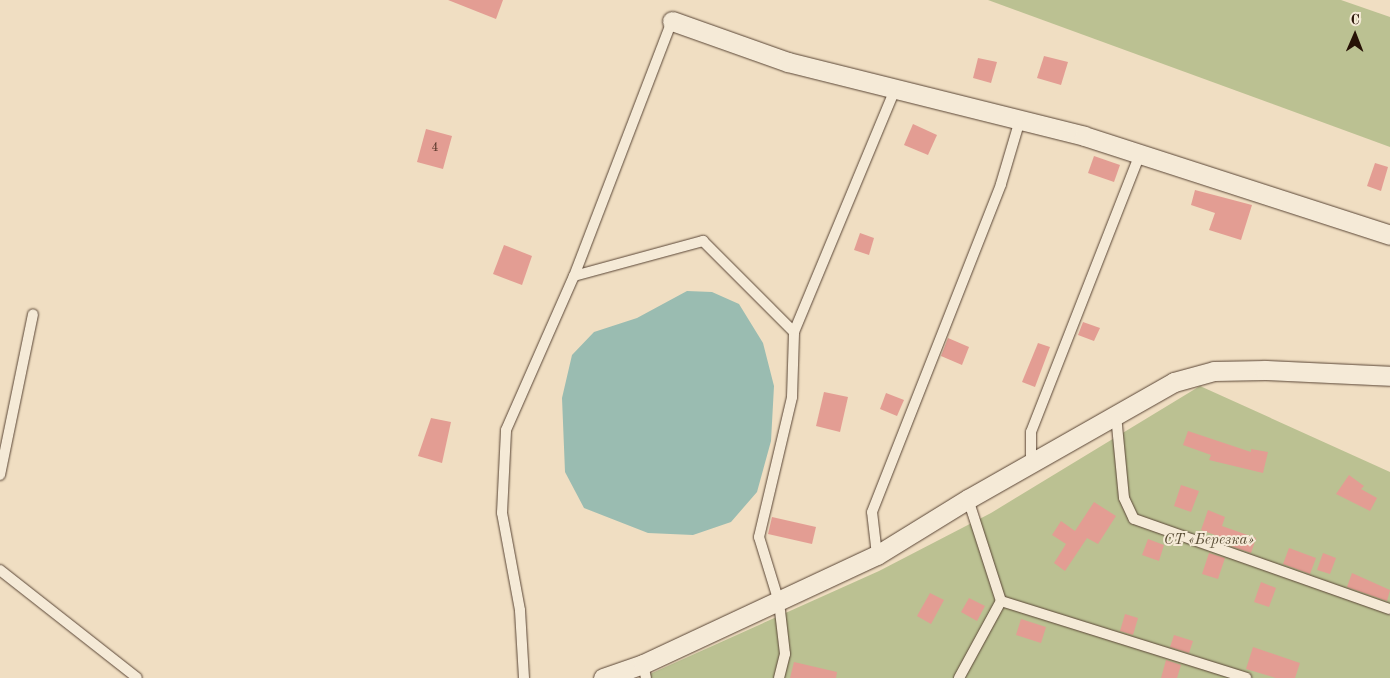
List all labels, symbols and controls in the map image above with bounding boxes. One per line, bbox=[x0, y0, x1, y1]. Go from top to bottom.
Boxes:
north arrow bbox=[1330, 10, 1380, 60]
text: С bbox=[1351, 13, 1360, 27]
house number: 4 bbox=[432, 142, 438, 156]
park label: СТ «Березка» bbox=[1164, 532, 1254, 550]

